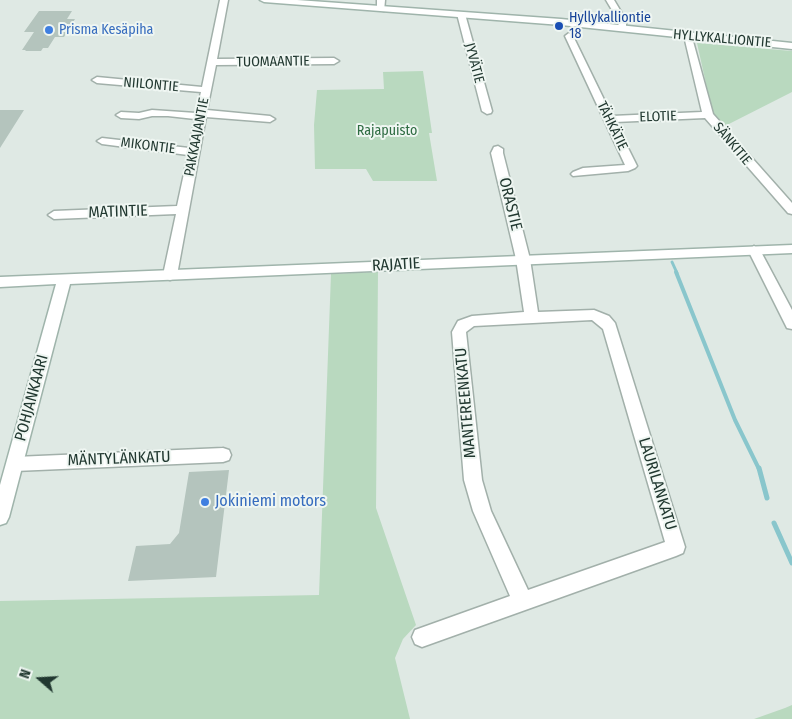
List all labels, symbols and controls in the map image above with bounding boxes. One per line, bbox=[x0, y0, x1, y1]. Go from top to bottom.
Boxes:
place label: Hyllykalliontie 18 bbox=[569, 10, 651, 42]
marker: Hyllykalliontie 18 bbox=[553, 20, 565, 32]
place label: Prisma Kesäpiha bbox=[59, 22, 153, 38]
marker: Prisma Kesäpiha bbox=[43, 24, 55, 36]
street label: HYLLYKALLIONTIE bbox=[672, 26, 772, 52]
street label: JYVÄTIE bbox=[461, 41, 487, 85]
street label: TUOMAANTIE bbox=[236, 53, 310, 71]
street label: NIILONTIE bbox=[123, 74, 179, 96]
street label: PAKKAAJANTIE bbox=[181, 96, 213, 178]
street label: TÄHKÄTIE bbox=[593, 99, 631, 153]
street label: ELOTIE bbox=[639, 108, 677, 126]
street label: SÄNKITIE bbox=[709, 119, 755, 169]
park label: Rajapuisto bbox=[357, 123, 417, 139]
street label: MIKONTIE bbox=[120, 134, 176, 158]
street label: ORASTIE bbox=[494, 176, 526, 232]
street label: MATINTIE bbox=[88, 201, 148, 223]
street label: RAJATIE bbox=[371, 254, 421, 276]
street label: MANTEREENKATU bbox=[452, 347, 480, 459]
street label: POHJANKAARI bbox=[11, 353, 53, 443]
street label: LAURILANKATU bbox=[634, 435, 680, 533]
street label: MÄNTYLÄNKATU bbox=[67, 448, 171, 470]
place label: Jokiniemi motors bbox=[215, 492, 326, 512]
marker: Jokiniemi motors bbox=[199, 496, 211, 508]
north arrow bbox=[15, 654, 65, 704]
text: N bbox=[16, 667, 35, 681]

